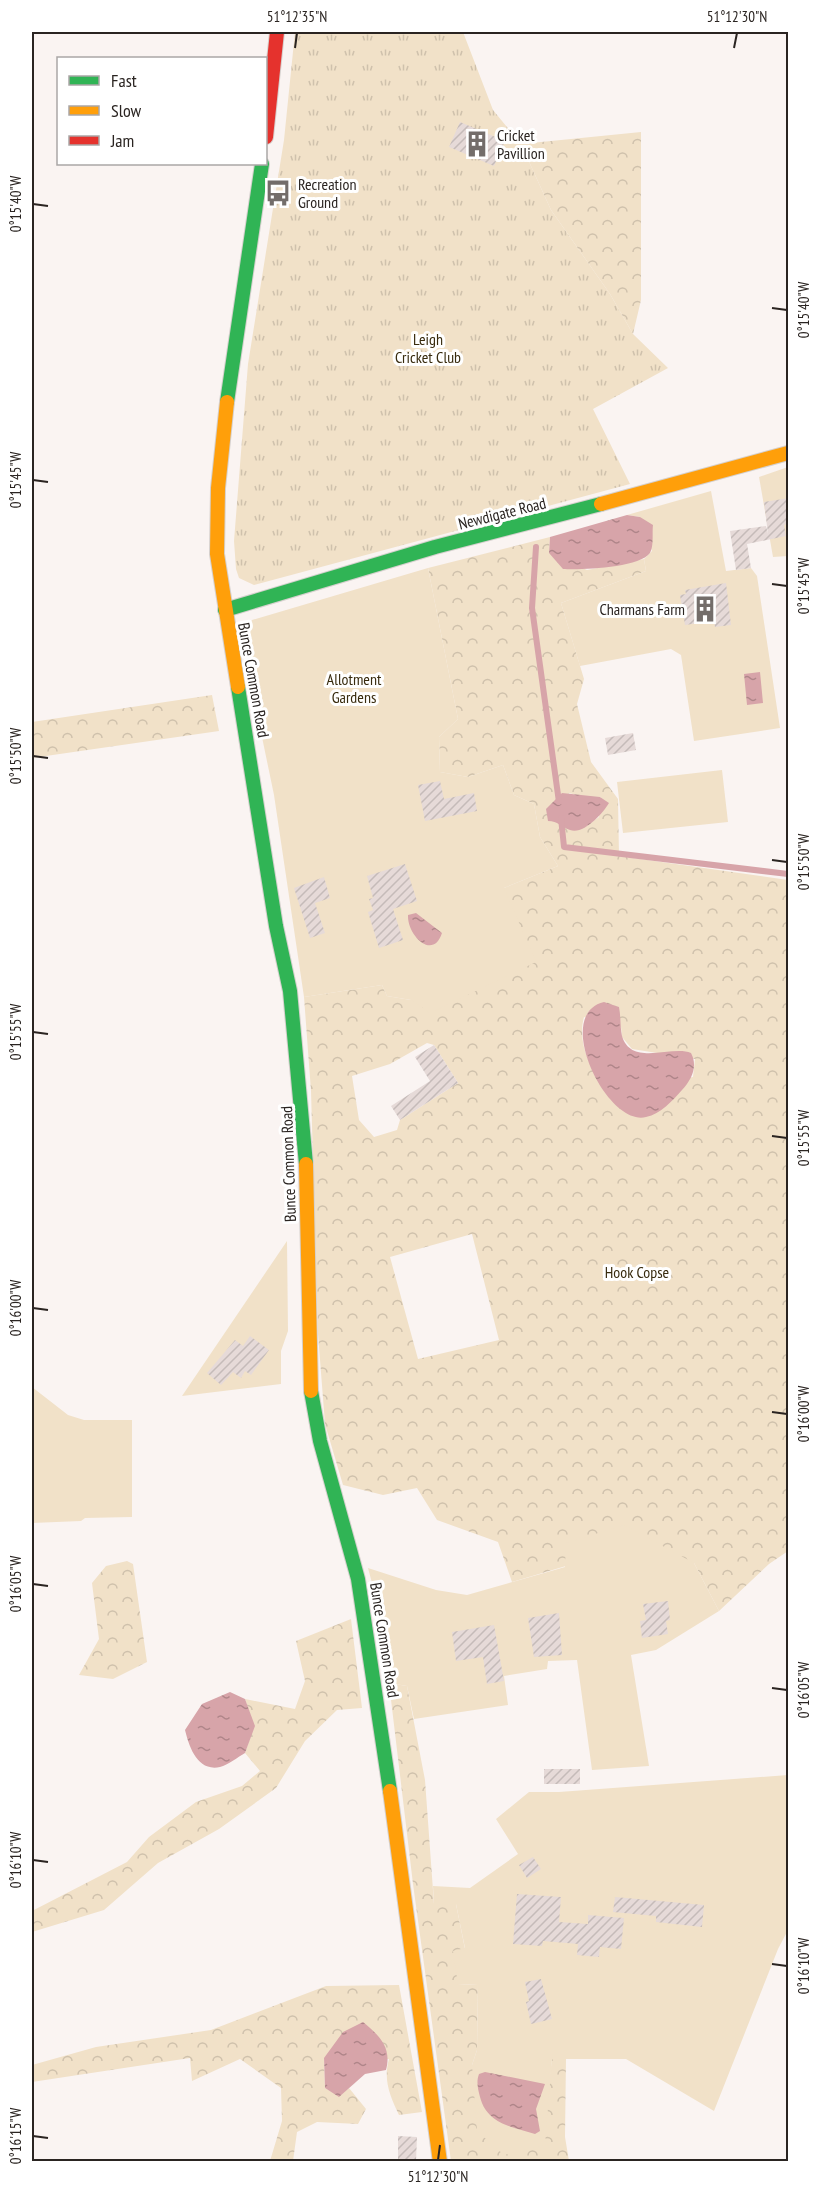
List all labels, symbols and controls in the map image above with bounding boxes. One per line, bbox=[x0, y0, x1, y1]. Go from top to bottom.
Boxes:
text: 51°12'35"N bbox=[267, 7, 327, 26]
text: 51°12'30"N bbox=[707, 7, 767, 26]
legend bbox=[57, 57, 267, 165]
text: Fast bbox=[111, 69, 137, 92]
text: Slow bbox=[111, 99, 142, 122]
place label: Cricket Pavillion bbox=[497, 125, 545, 163]
text: Jam bbox=[110, 129, 134, 152]
building icon: Cricket Pavillion bbox=[462, 129, 492, 159]
place label: Recreation Ground bbox=[298, 174, 356, 212]
text: 0°15'40"W bbox=[6, 176, 25, 232]
bus stop icon: Recreation Ground bbox=[263, 178, 293, 208]
text: 0°15'40"W bbox=[794, 282, 813, 338]
park label: Leigh Cricket Club bbox=[395, 329, 461, 367]
text: 0°15'45"W bbox=[6, 452, 25, 508]
street label: Newdigate Road bbox=[456, 492, 548, 534]
text: 0°15'45"W bbox=[794, 558, 813, 614]
building icon: Charmans Farm bbox=[690, 594, 720, 624]
place label: Charmans Farm bbox=[599, 599, 685, 619]
street label: Bunce Common Road bbox=[234, 621, 274, 739]
park label: Allotment Gardens bbox=[327, 669, 382, 707]
text: 0°15'50"W bbox=[6, 728, 25, 784]
text: 0°15'50"W bbox=[794, 834, 813, 890]
text: 0°15'55"W bbox=[6, 1004, 25, 1060]
street label: Bunce Common Road bbox=[276, 1106, 300, 1222]
text: 0°15'55"W bbox=[794, 1110, 813, 1166]
park label: Hook Copse bbox=[605, 1262, 669, 1282]
text: 0°16'00"W bbox=[6, 1280, 25, 1336]
text: 0°16'00"W bbox=[794, 1386, 813, 1442]
text: 0°16'05"W bbox=[6, 1556, 25, 1612]
street label: Bunce Common Road bbox=[366, 1581, 404, 1699]
text: 0°16'05"W bbox=[794, 1662, 813, 1718]
text: 0°16'10"W bbox=[6, 1832, 25, 1888]
text: 0°16'10"W bbox=[794, 1938, 813, 1994]
text: 0°16'15"W bbox=[6, 2108, 25, 2164]
text: 51°12'30"N bbox=[408, 2167, 468, 2186]

